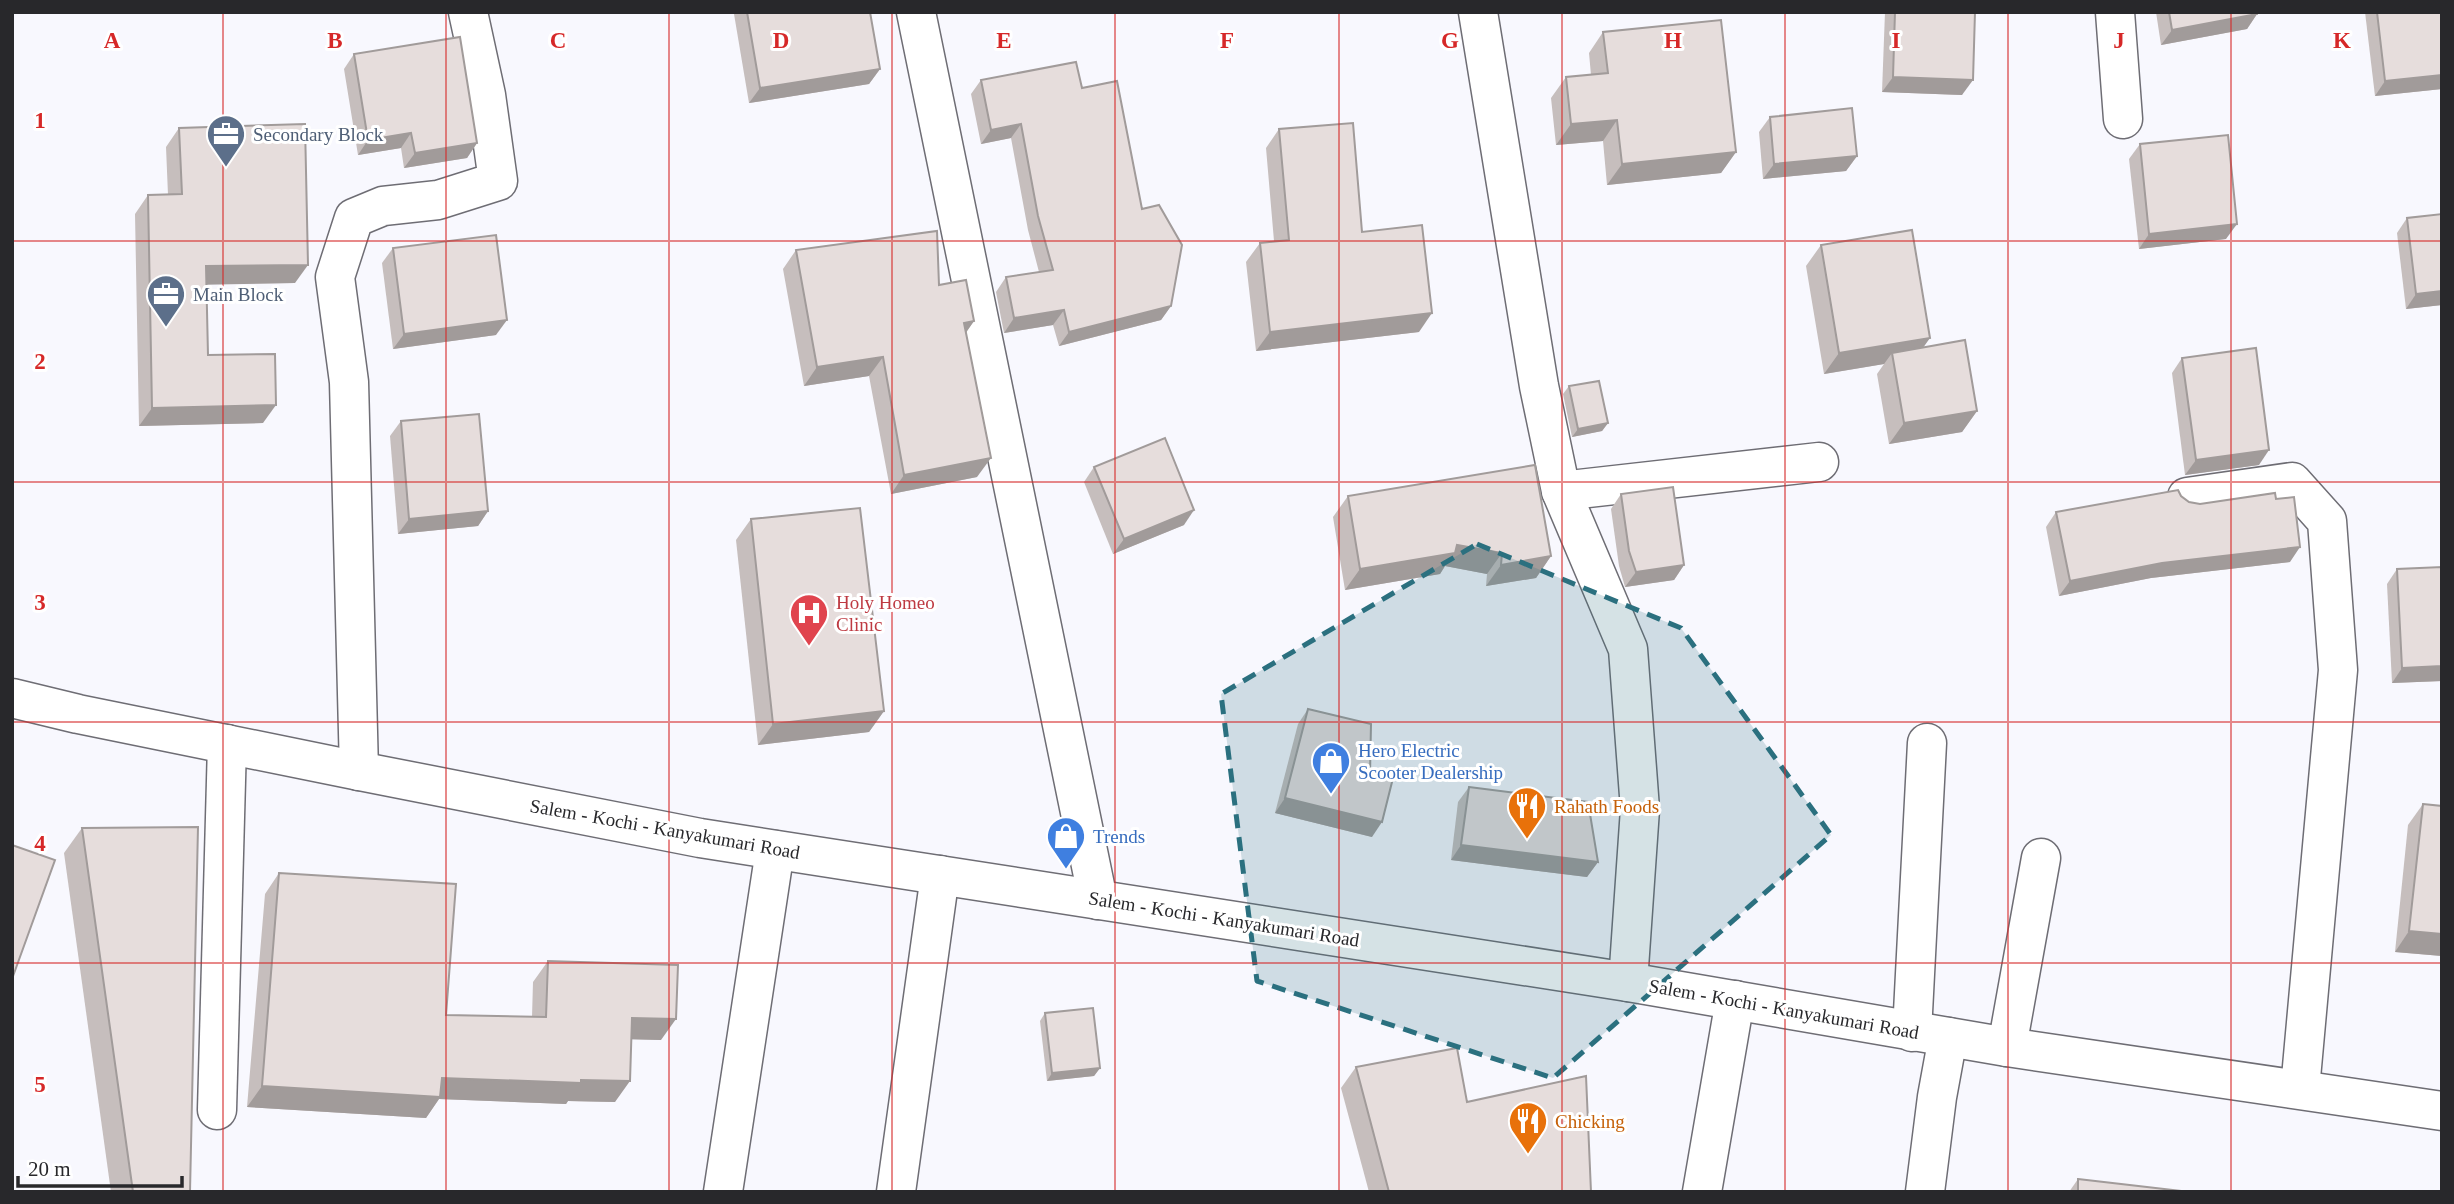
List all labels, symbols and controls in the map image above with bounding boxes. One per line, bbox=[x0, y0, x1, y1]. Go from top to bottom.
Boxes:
text: A bbox=[104, 28, 121, 53]
text: B bbox=[327, 28, 343, 53]
text: C bbox=[550, 28, 566, 53]
text: D bbox=[773, 28, 789, 53]
text: E bbox=[996, 28, 1012, 53]
text: F bbox=[1220, 28, 1234, 53]
text: G bbox=[1441, 28, 1459, 53]
text: H bbox=[1664, 28, 1682, 53]
text: I bbox=[1892, 28, 1901, 53]
text: J bbox=[2113, 28, 2125, 53]
text: K bbox=[2333, 28, 2351, 53]
text: 1 bbox=[34, 108, 46, 133]
office icon: Secondary Block bbox=[205, 113, 247, 168]
place label: Secondary Block bbox=[253, 124, 384, 145]
office icon: Main Block bbox=[145, 273, 187, 328]
place label: Main Block bbox=[193, 284, 284, 305]
text: 2 bbox=[34, 349, 46, 374]
text: 3 bbox=[34, 590, 46, 615]
hospital icon: Holy Homeo Clinic bbox=[788, 592, 830, 647]
place label: Holy Homeo Clinic bbox=[836, 592, 935, 635]
shop icon: Hero Electric Scooter Dealership bbox=[1310, 740, 1352, 795]
place label: Hero Electric Scooter Dealership bbox=[1358, 740, 1503, 783]
restaurant icon: Rahath Foods bbox=[1506, 785, 1548, 840]
street label: Salem - Kochi - Kanyakumari Road bbox=[528, 795, 802, 863]
place label: Rahath Foods bbox=[1554, 796, 1659, 817]
shop icon: Trends bbox=[1045, 815, 1087, 870]
place label: Trends bbox=[1093, 826, 1145, 847]
text: 4 bbox=[34, 831, 46, 856]
street label: Salem - Kochi - Kanyakumari Road bbox=[1087, 887, 1361, 951]
street label: Salem - Kochi - Kanyakumari Road bbox=[1647, 975, 1921, 1043]
text: 5 bbox=[34, 1072, 46, 1097]
restaurant icon: Chicking bbox=[1507, 1100, 1549, 1155]
place label: Chicking bbox=[1555, 1111, 1625, 1132]
scale bar bbox=[18, 1144, 182, 1188]
text: 20 m bbox=[28, 1157, 71, 1181]

